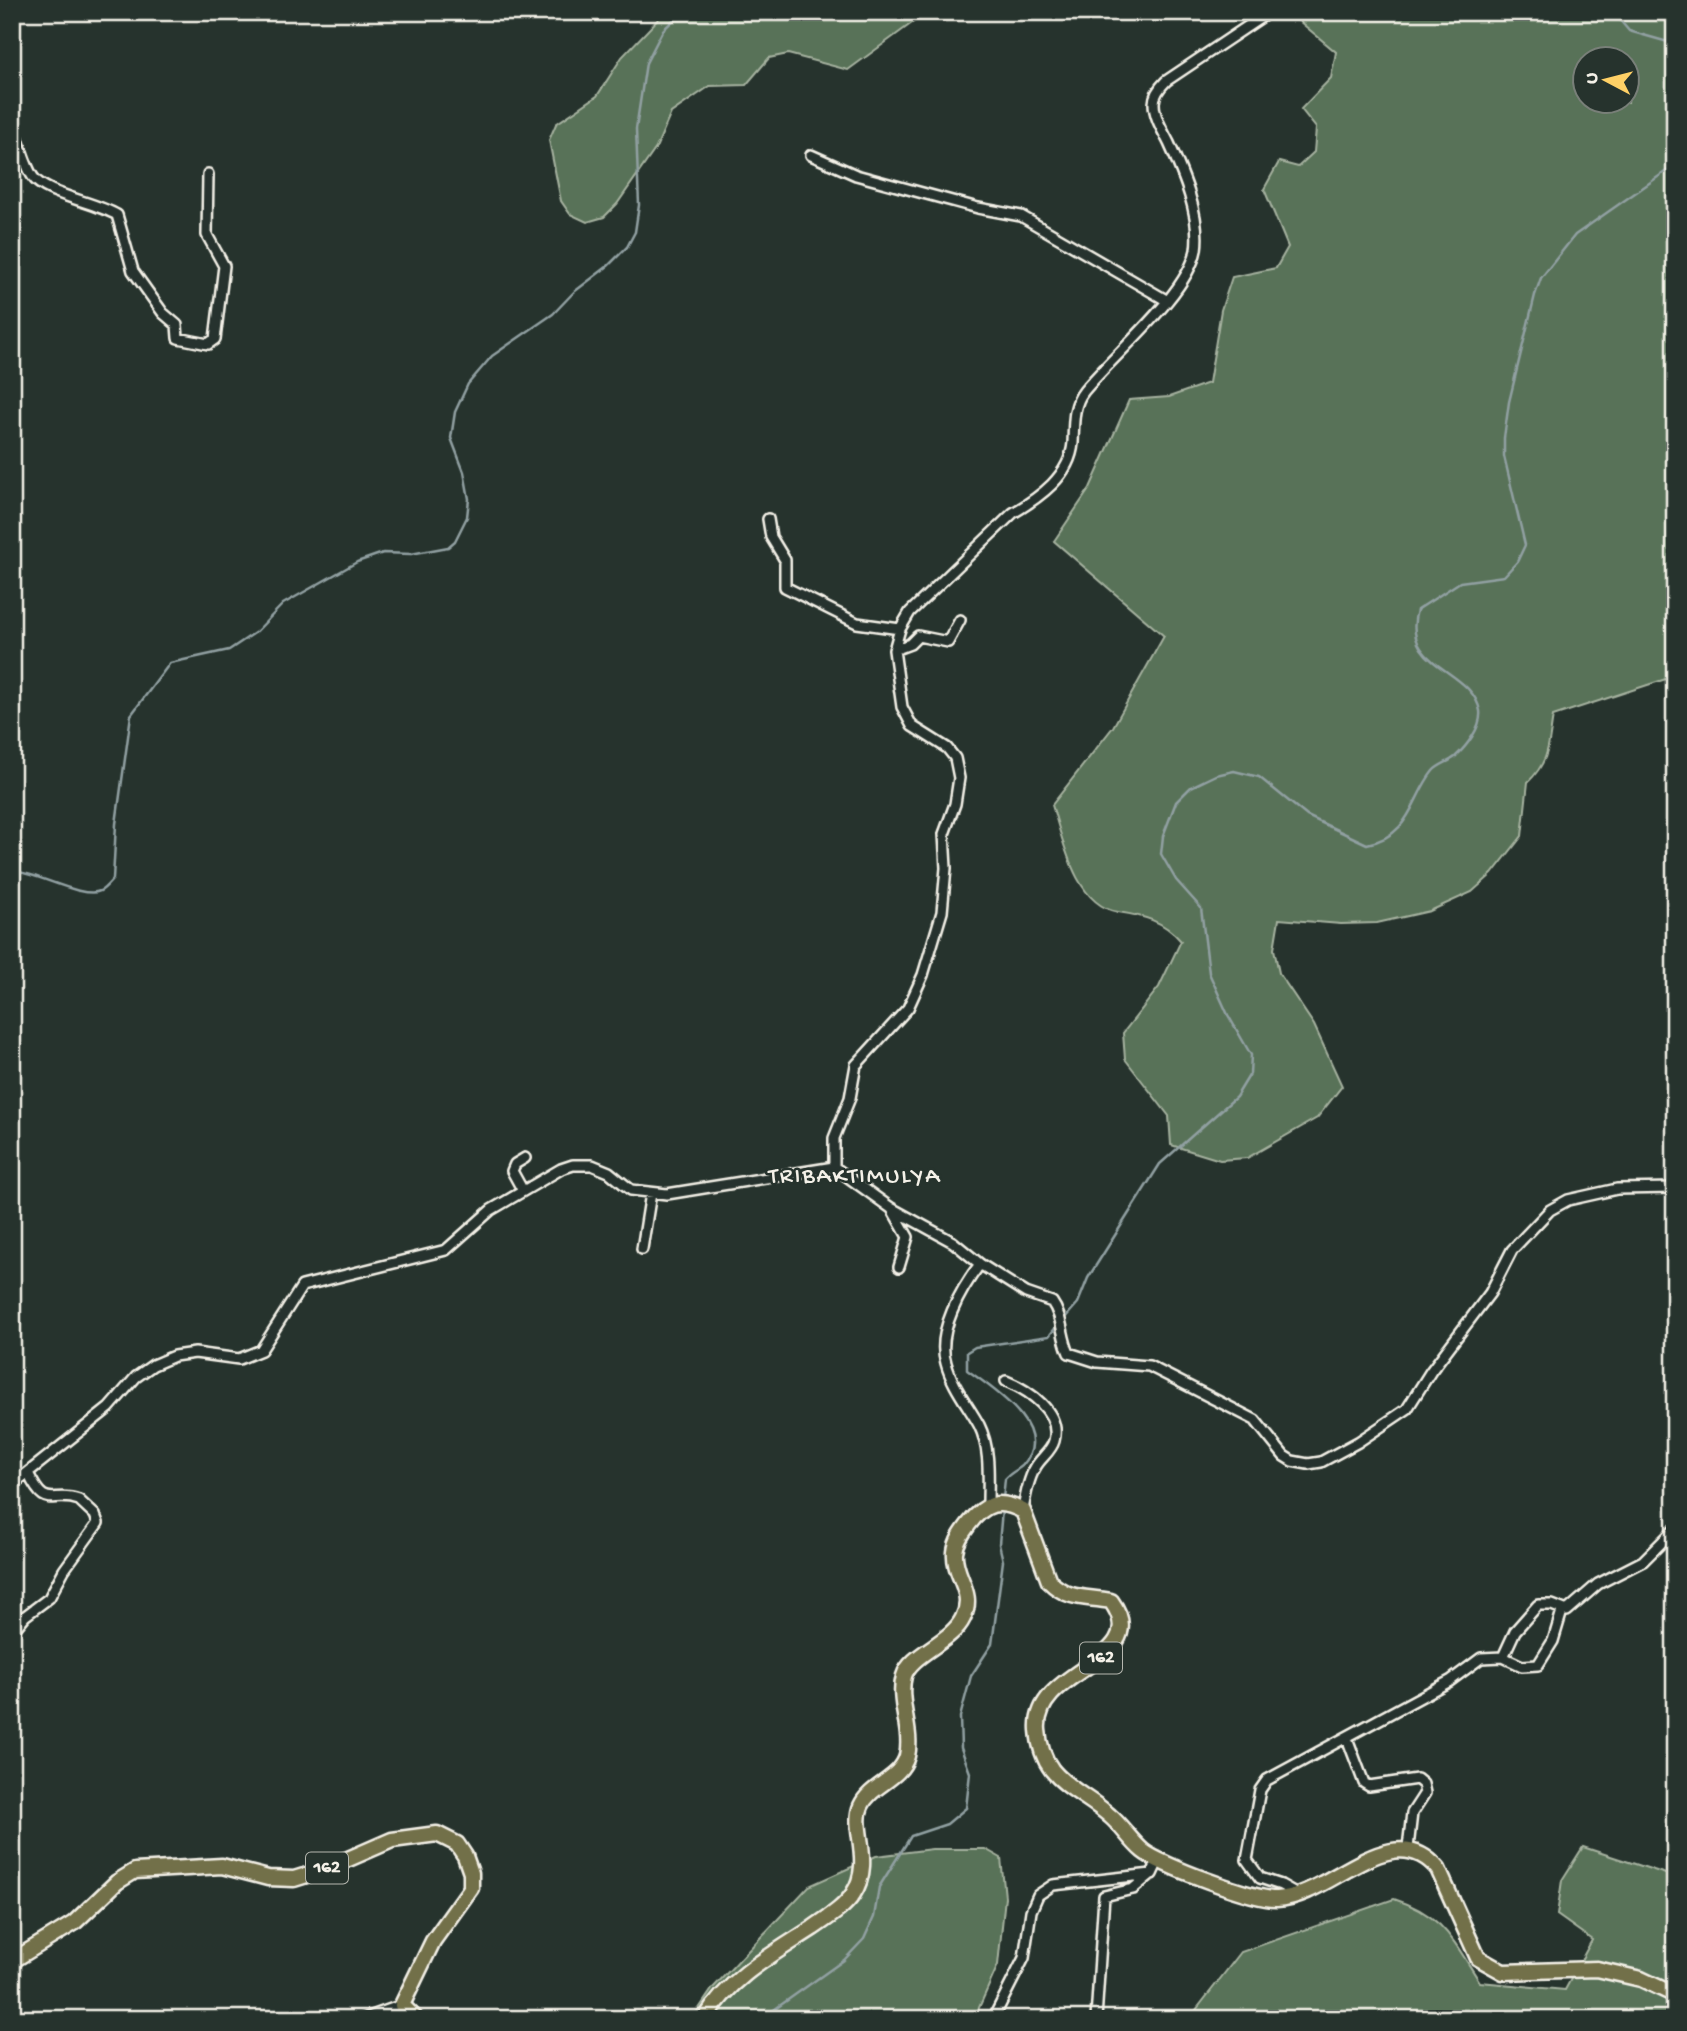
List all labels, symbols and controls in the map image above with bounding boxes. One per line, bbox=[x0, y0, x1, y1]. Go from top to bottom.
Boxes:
north arrow bbox=[1572, 46, 1642, 116]
text: U bbox=[1581, 71, 1605, 85]
district label: TRIBAKTIMULYA bbox=[767, 1163, 941, 1192]
road number: 162 bbox=[1080, 1642, 1122, 1674]
road number: 162 bbox=[306, 1852, 348, 1884]

